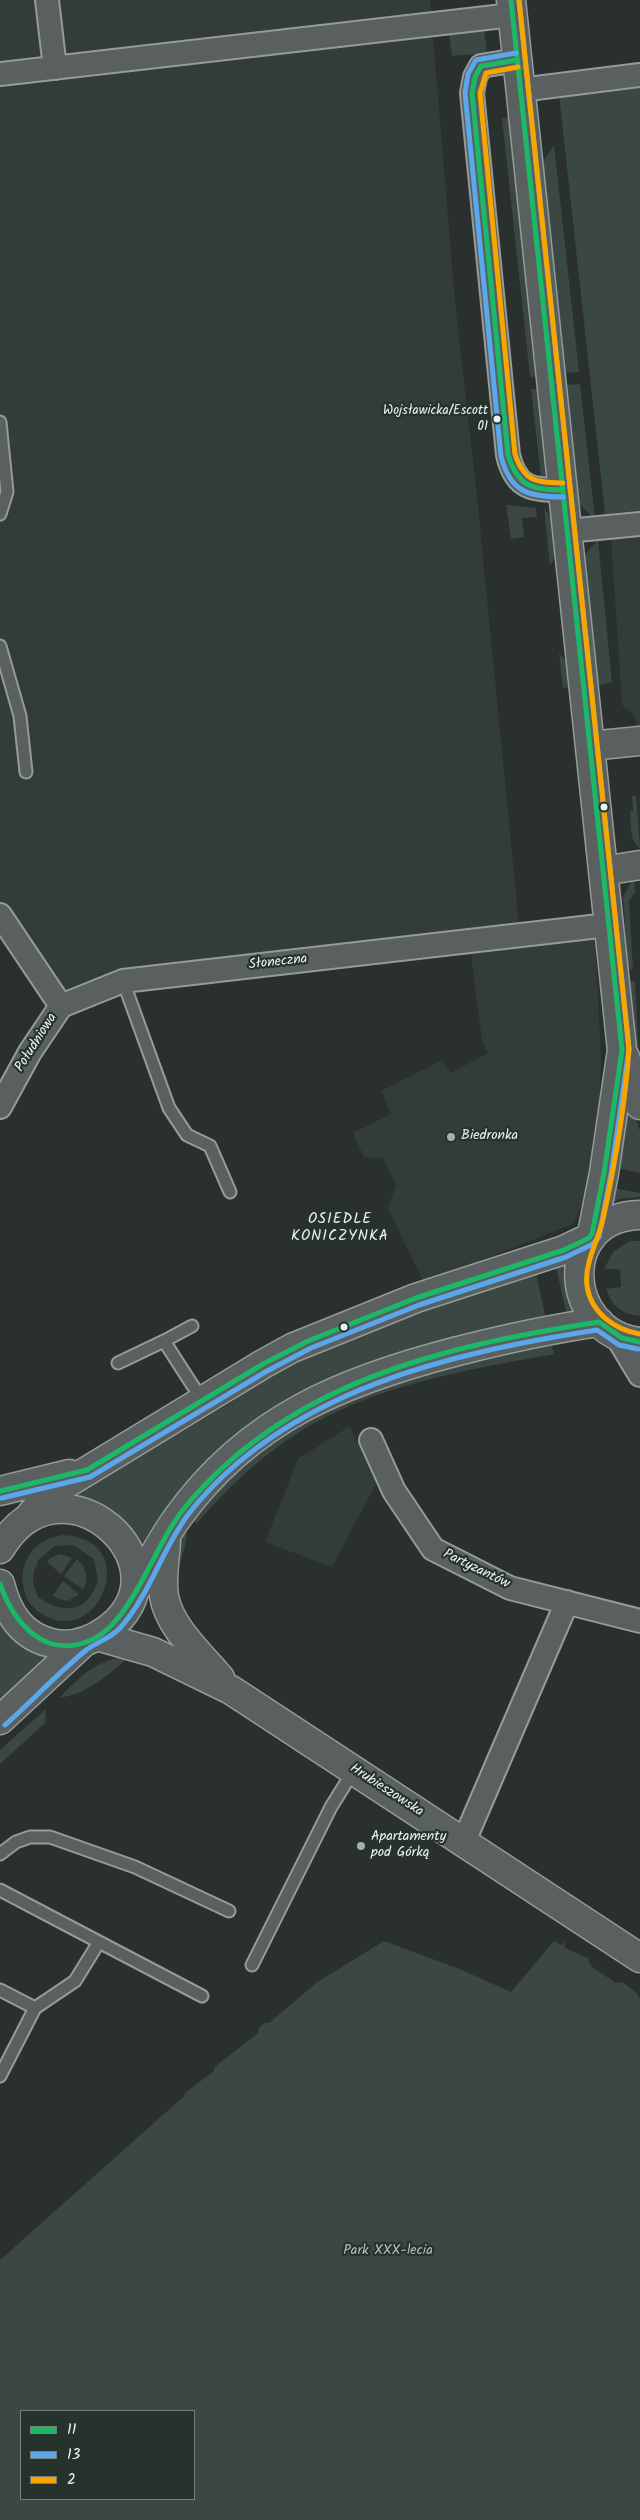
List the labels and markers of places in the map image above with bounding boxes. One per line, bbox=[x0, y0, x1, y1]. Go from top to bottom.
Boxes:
place label: Wojsławicka/Escott 01 bbox=[383, 404, 488, 435]
marker: Wojsławicka/Escott 01 bbox=[492, 414, 502, 424]
unlabelled marker bbox=[599, 802, 609, 812]
place label: Biedronka bbox=[461, 1129, 518, 1145]
marker: Biedronka bbox=[445, 1131, 457, 1143]
unlabelled marker bbox=[339, 1322, 349, 1332]
place label: Apartamenty pod Górką bbox=[371, 1830, 446, 1862]
marker: Apartamenty pod Górką bbox=[355, 1840, 367, 1852]

